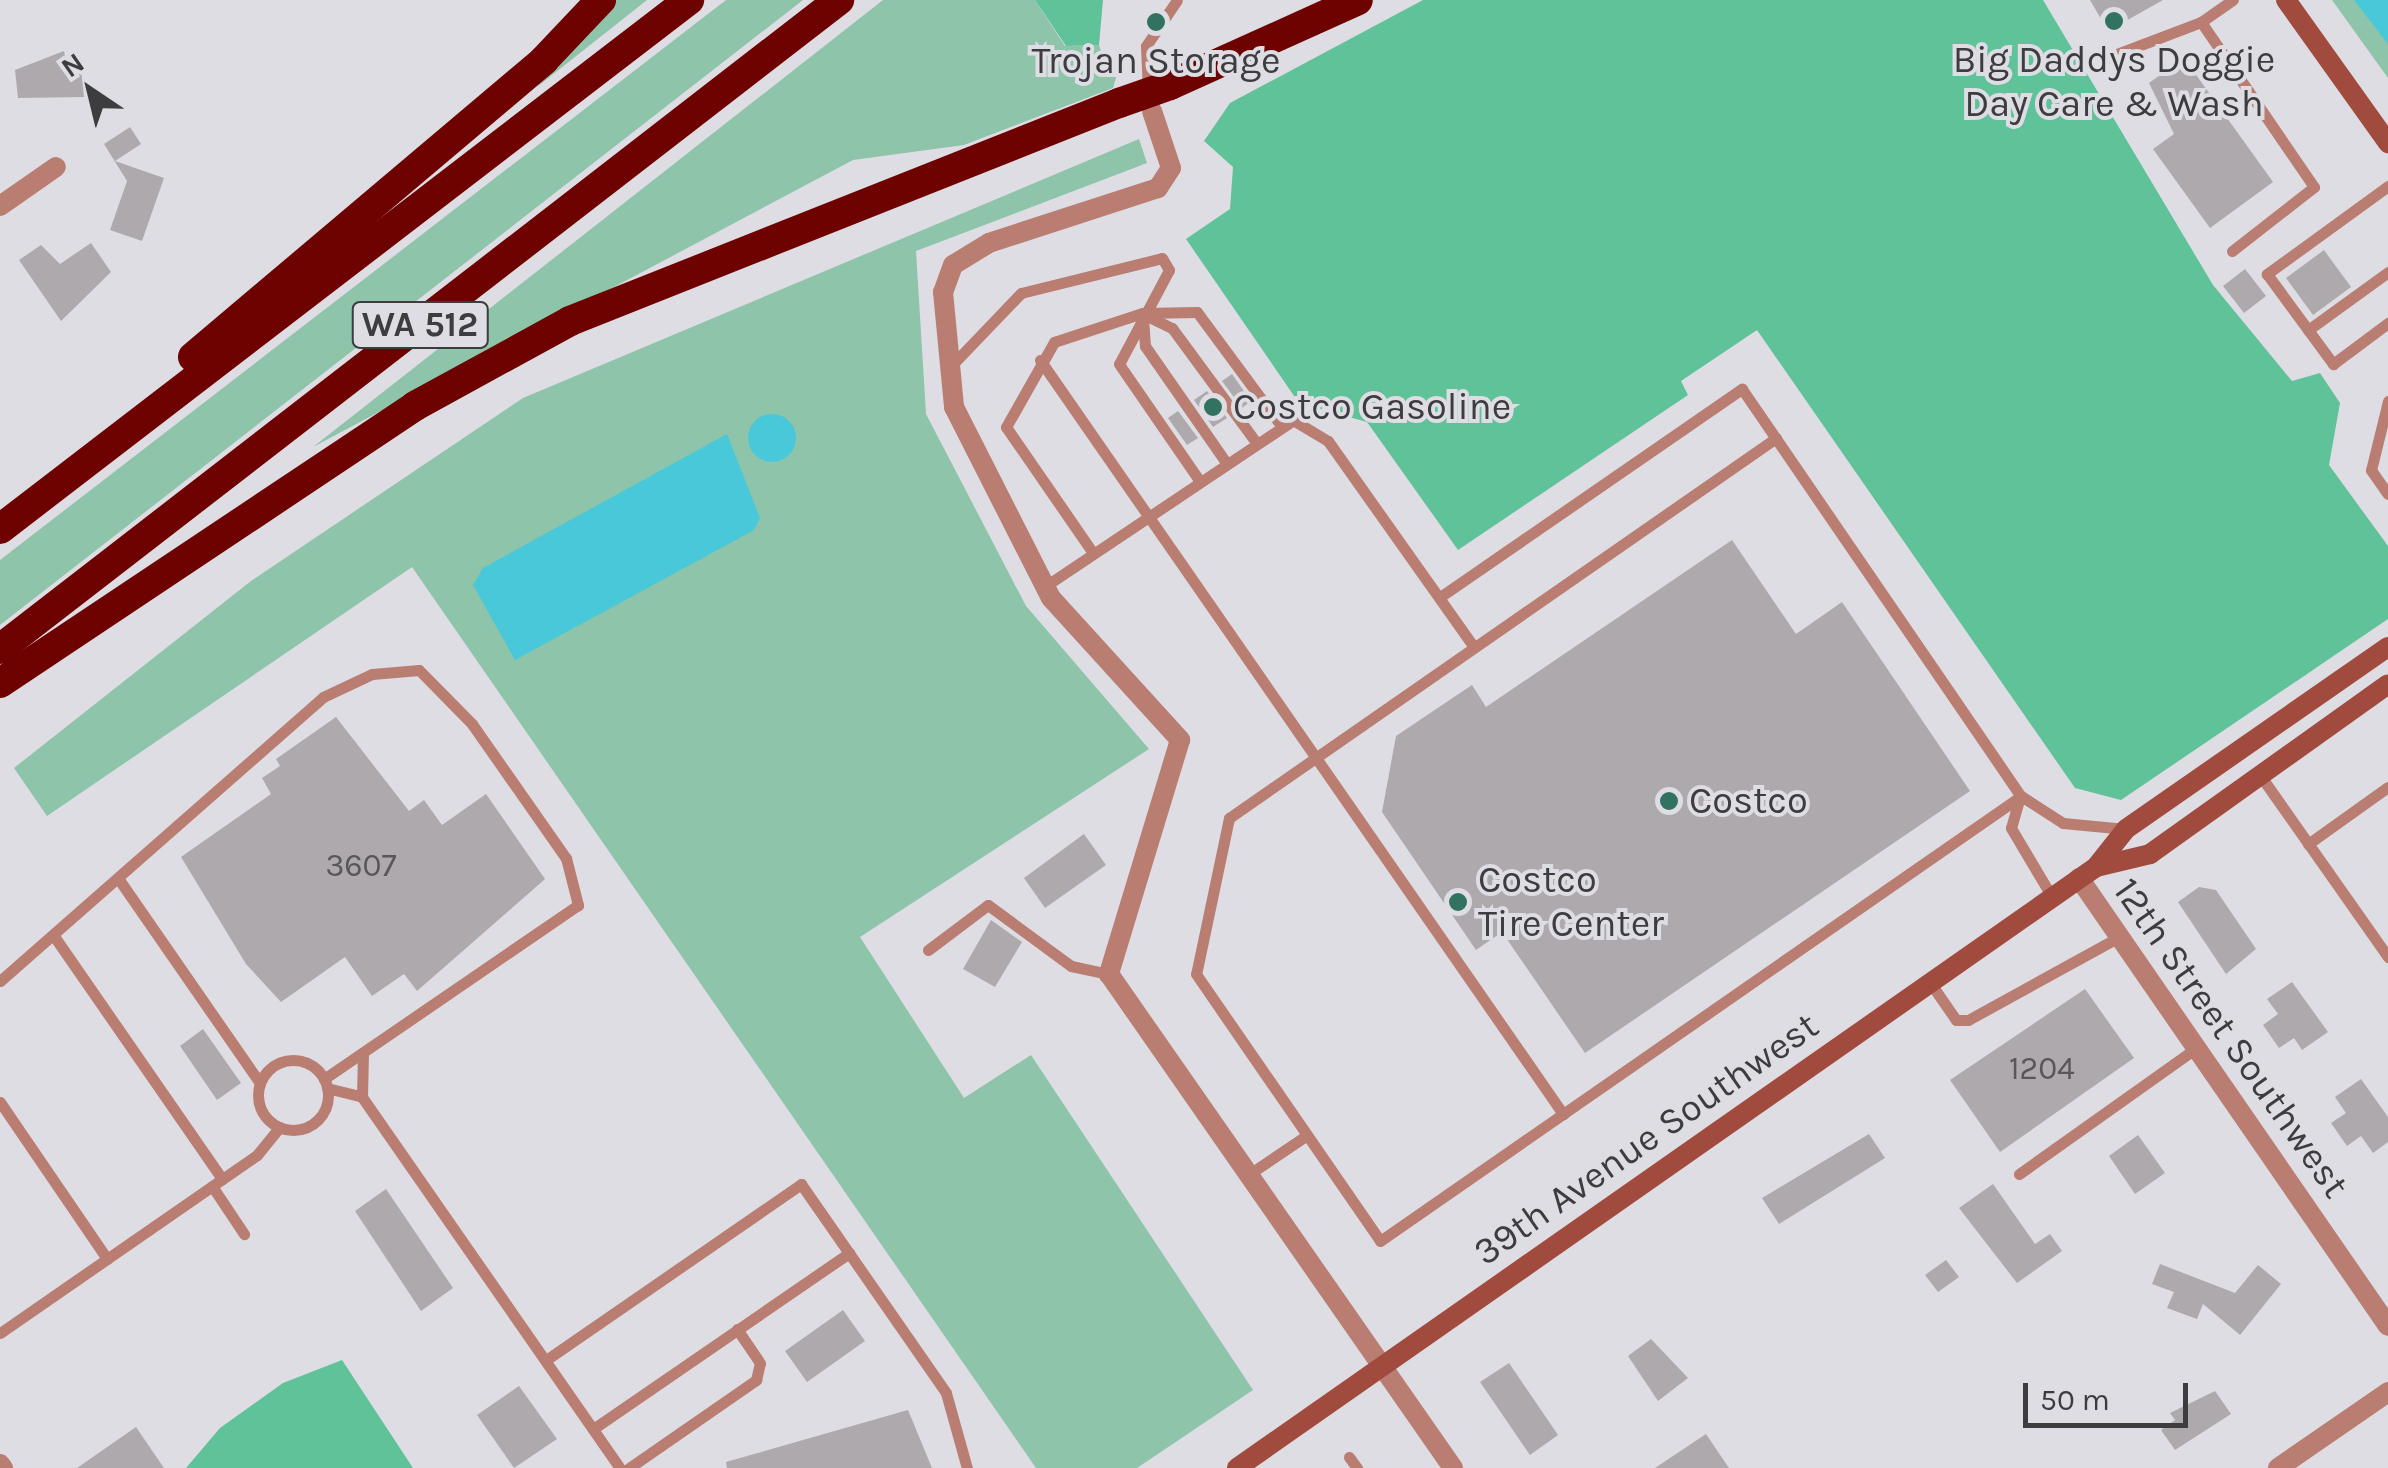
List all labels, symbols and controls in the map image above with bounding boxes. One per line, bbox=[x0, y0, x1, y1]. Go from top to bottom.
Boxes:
marker: Big Daddys Doggie Day Care & Wash bbox=[2103, 10, 2125, 32]
marker: Trojan Storage bbox=[1145, 11, 1167, 33]
place label: Big Daddys Doggie Day Care & Wash bbox=[1953, 37, 2275, 126]
place label: Trojan Storage bbox=[1031, 38, 1281, 84]
north arrow bbox=[40, 40, 140, 140]
text: N bbox=[55, 46, 90, 84]
road number: WA 512 bbox=[350, 295, 490, 355]
place label: Costco Gasoline bbox=[1233, 384, 1511, 430]
marker: Costco Gasoline bbox=[1202, 396, 1224, 418]
place label: Costco bbox=[1689, 778, 1808, 824]
marker: Costco bbox=[1658, 790, 1680, 812]
house number: 3607 bbox=[325, 847, 397, 885]
place label: Costco Tire Center bbox=[1478, 857, 1664, 946]
street label: 12th Street Southwest bbox=[2104, 870, 2358, 1206]
marker: Costco Tire Center bbox=[1447, 891, 1469, 913]
street label: 39th Avenue Southwest bbox=[1465, 1003, 1827, 1275]
house number: 1204 bbox=[2009, 1050, 2075, 1088]
scale bar bbox=[2028, 1363, 2193, 1425]
text: 50 m bbox=[2040, 1382, 2110, 1418]

